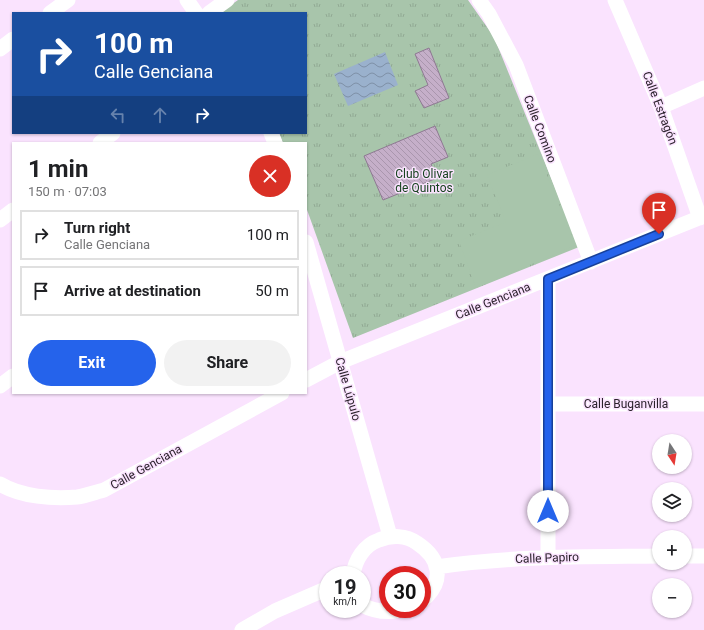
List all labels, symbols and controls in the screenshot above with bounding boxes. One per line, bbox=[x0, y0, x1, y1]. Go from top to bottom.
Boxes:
text: 100 m bbox=[94, 27, 173, 60]
icon: right bbox=[28, 28, 80, 80]
text: Calle Genciana bbox=[94, 61, 213, 82]
street label: Calle Estragón bbox=[640, 70, 680, 146]
street label: Calle Comino bbox=[521, 93, 559, 165]
icon: left bbox=[107, 104, 129, 126]
icon: ahead bbox=[149, 104, 171, 126]
icon: right bbox=[191, 104, 213, 126]
text: 1 min bbox=[28, 155, 88, 183]
button: close bbox=[249, 155, 291, 197]
park label: Club Olivar de Quintos bbox=[395, 167, 453, 195]
text: 150 m · 07:03 bbox=[28, 184, 107, 199]
pin bbox=[642, 193, 676, 234]
icon: arrive bbox=[648, 199, 670, 221]
text: Turn right bbox=[64, 219, 130, 237]
icon: right bbox=[30, 224, 52, 246]
text: 100 m bbox=[247, 226, 289, 244]
text: Calle Genciana bbox=[64, 237, 150, 252]
icon: arrive bbox=[30, 280, 52, 302]
street label: Calle Genciana bbox=[453, 280, 533, 322]
text: Arrive at destination bbox=[64, 282, 201, 300]
text: 50 m bbox=[255, 282, 289, 300]
button: Exit bbox=[28, 340, 156, 386]
button: Share bbox=[164, 340, 291, 386]
street label: Calle Lúpulo bbox=[332, 356, 364, 423]
street label: Calle Buganvilla bbox=[584, 397, 668, 411]
north arrow bbox=[652, 434, 692, 474]
map controls bbox=[652, 434, 692, 618]
street label: Calle Genciana bbox=[108, 442, 184, 492]
button: layers bbox=[652, 482, 692, 522]
position arrow bbox=[527, 490, 569, 532]
button: + bbox=[652, 530, 692, 570]
street label: Calle Papiro bbox=[515, 550, 579, 566]
speed limit sign: 30 bbox=[379, 566, 431, 618]
text: 19 bbox=[334, 575, 356, 599]
button: − bbox=[652, 578, 692, 618]
text: km/h bbox=[333, 596, 357, 607]

